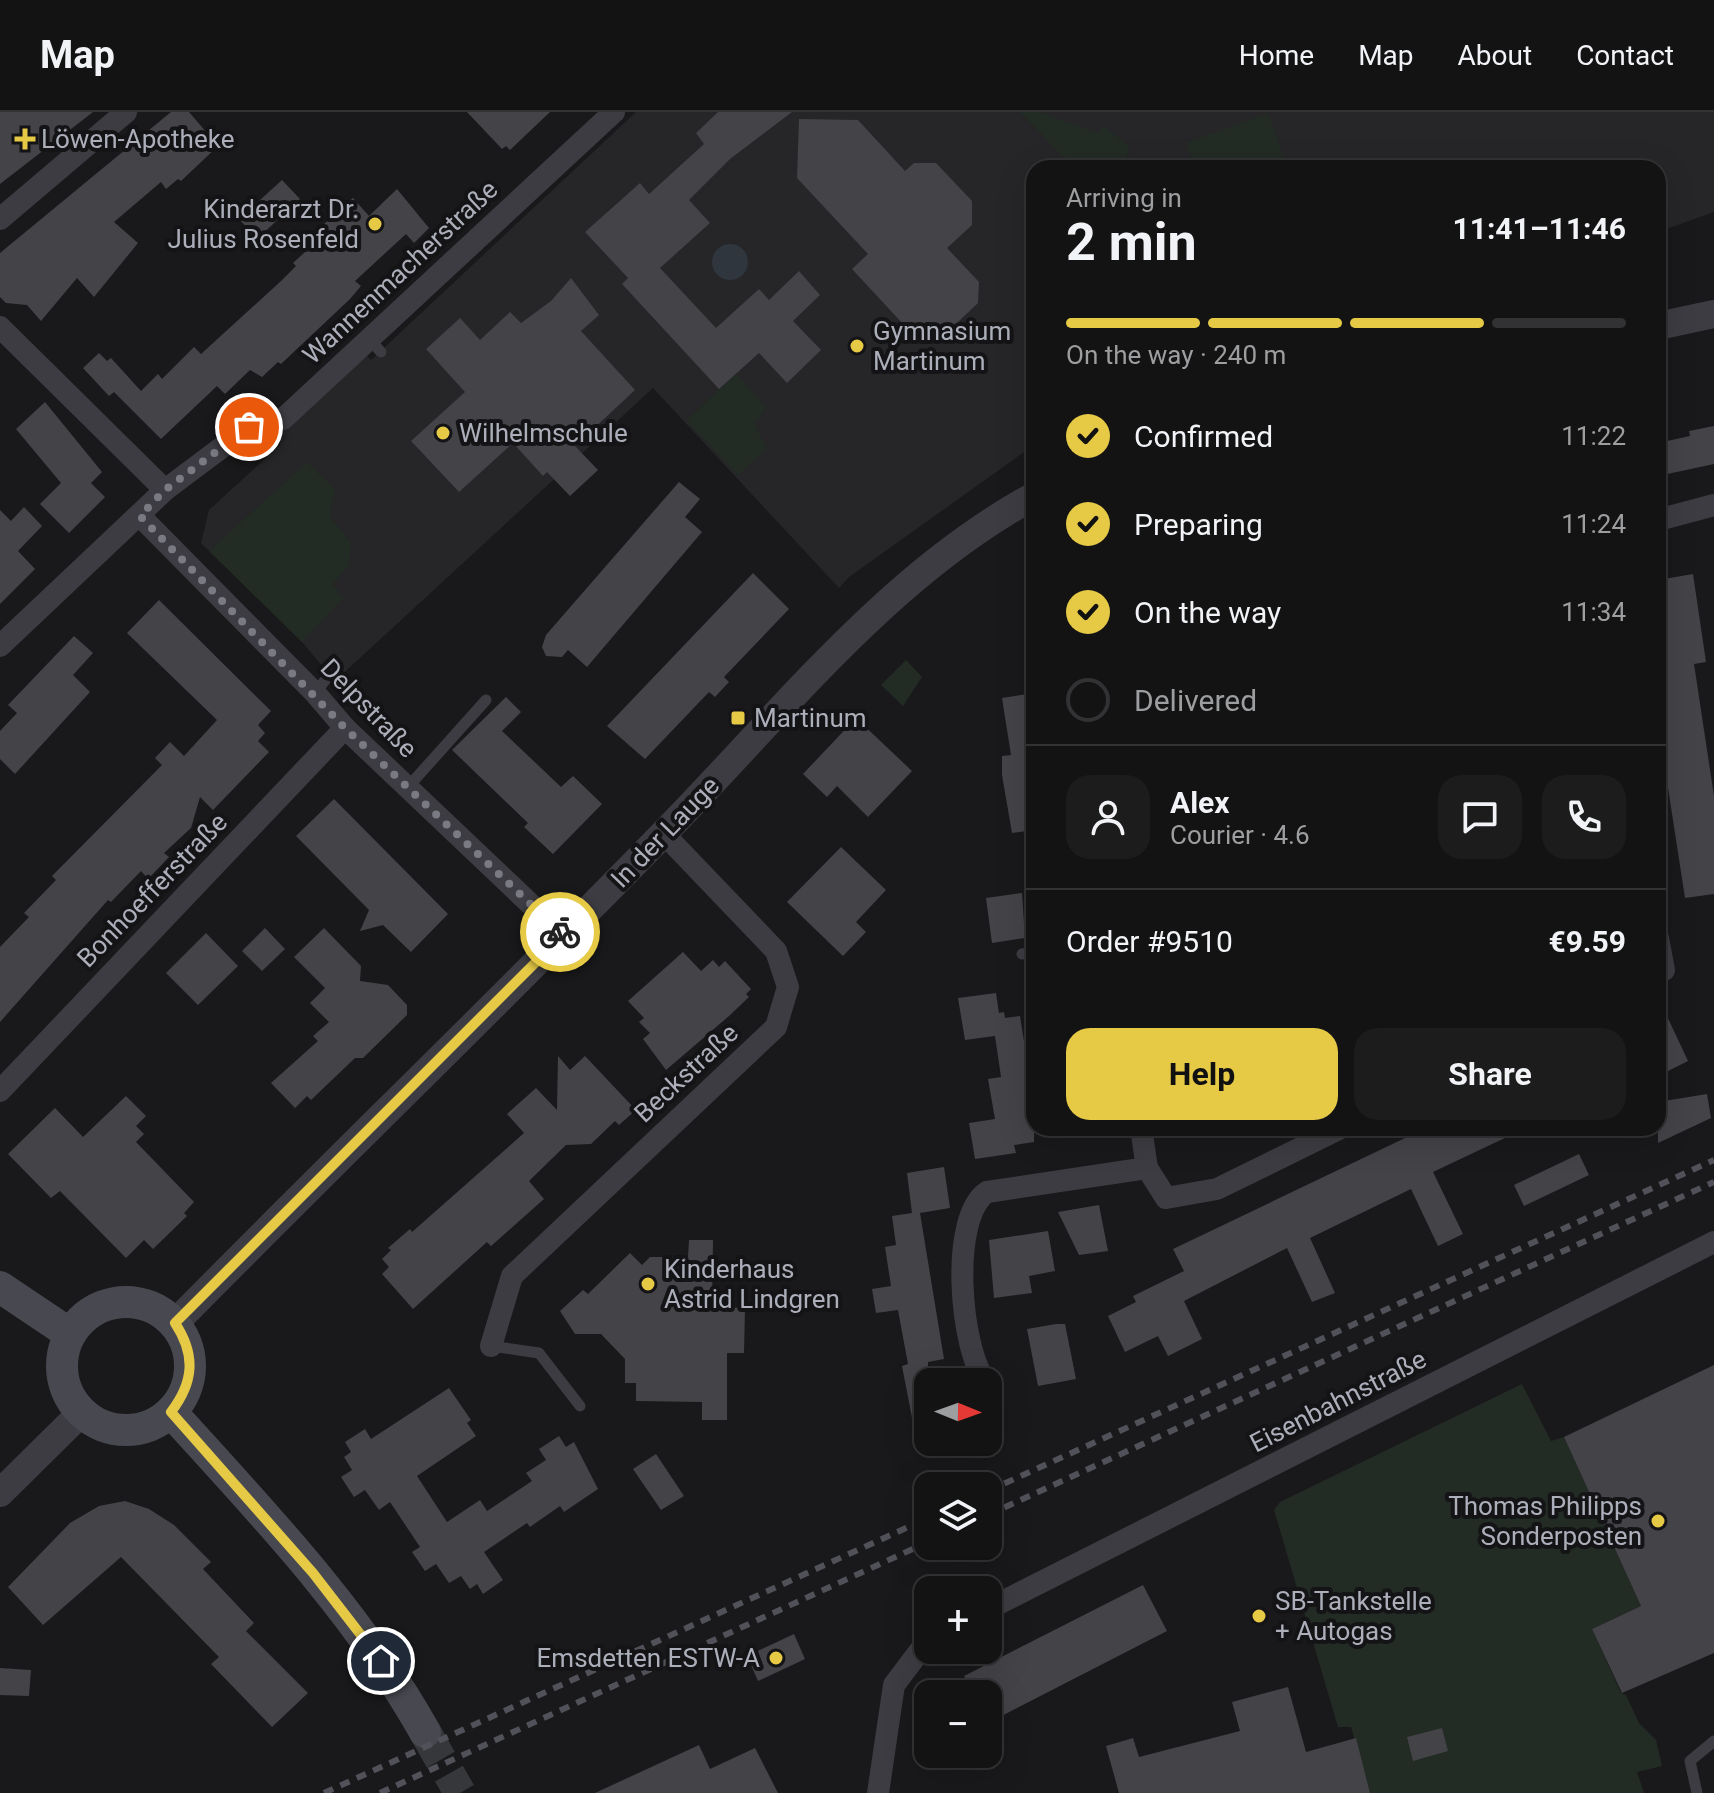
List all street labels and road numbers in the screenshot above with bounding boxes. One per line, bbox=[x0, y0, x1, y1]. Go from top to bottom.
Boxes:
street label: Wannenmacherstraße bbox=[297, 174, 503, 370]
street label: Delpstraße bbox=[315, 652, 423, 764]
street label: In der Lauge bbox=[605, 770, 725, 894]
street label: Bonhoefferstraße bbox=[71, 807, 233, 973]
street label: Beckstraße bbox=[628, 1018, 744, 1128]
street label: Eisenbahnstraße bbox=[1245, 1344, 1431, 1458]

